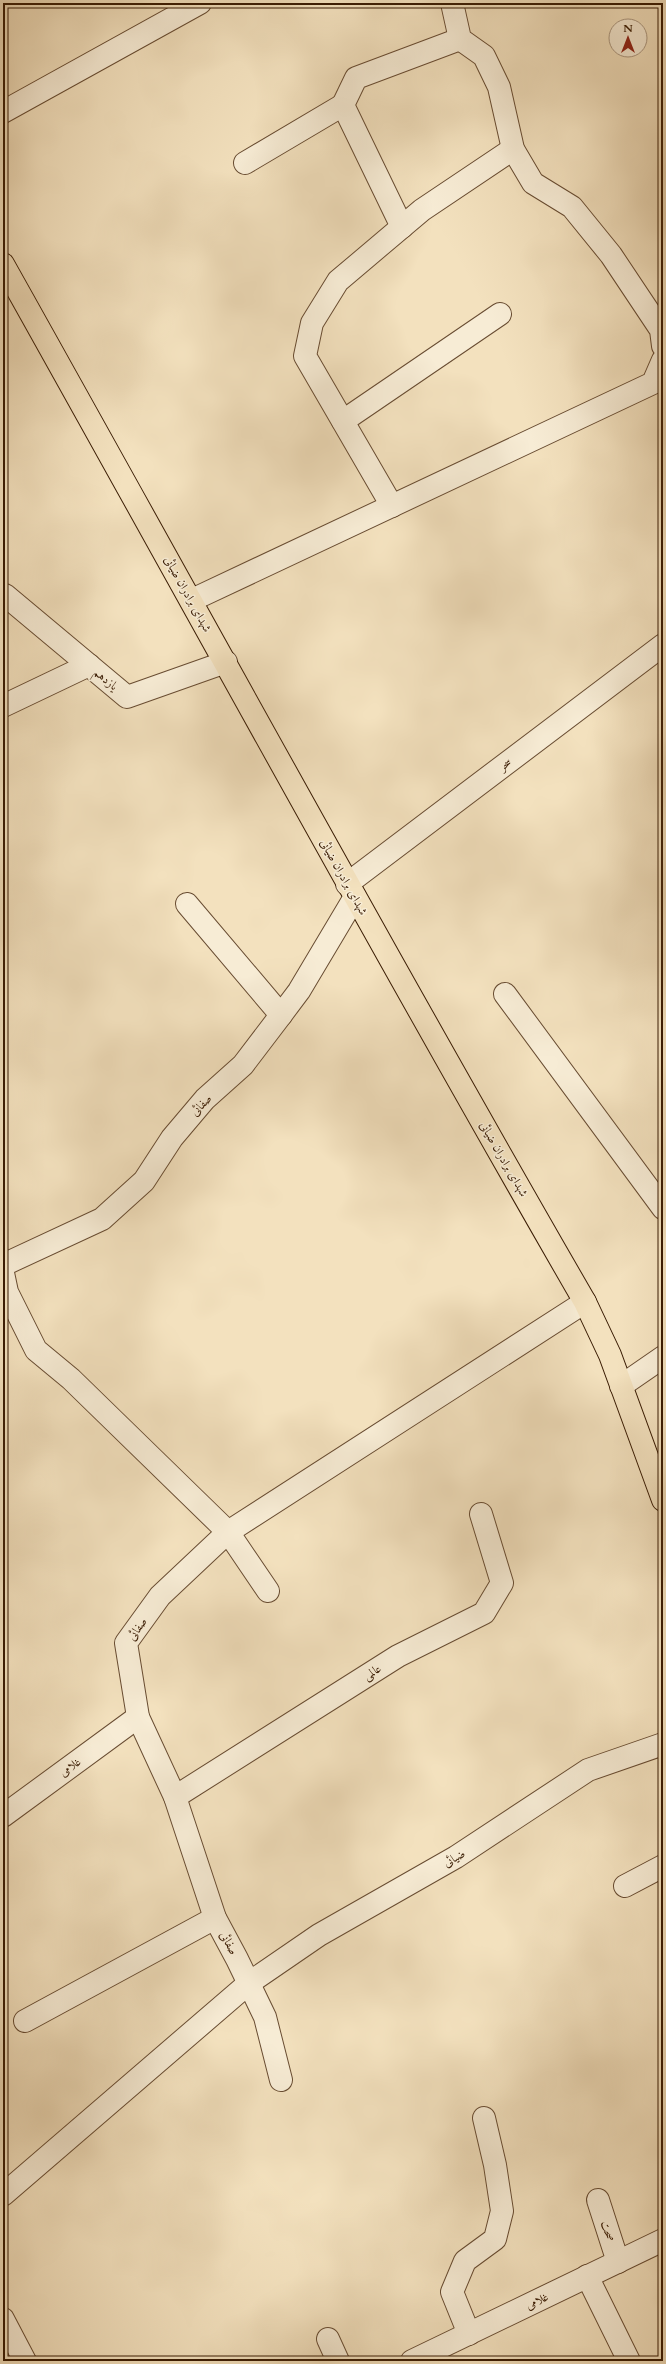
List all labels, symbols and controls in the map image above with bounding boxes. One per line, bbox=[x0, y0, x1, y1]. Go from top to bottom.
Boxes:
north arrow bbox=[608, 18, 648, 58]
text: N bbox=[623, 21, 633, 36]
street label: شهدای برادران ضیائی bbox=[161, 553, 215, 635]
street label: یازدهم bbox=[89, 664, 122, 697]
street label: سحر bbox=[494, 754, 515, 775]
street label: شهدای برادران ضیائی bbox=[317, 836, 371, 918]
street label: صفائی bbox=[187, 1091, 215, 1119]
street label: شهدای برادران ضیائی bbox=[476, 1118, 532, 1200]
street label: صفائی bbox=[124, 1614, 150, 1644]
street label: عالمی bbox=[360, 1660, 385, 1685]
street label: غلامی bbox=[56, 1753, 84, 1780]
street label: ضیائی bbox=[440, 1845, 468, 1871]
street label: صفائی bbox=[216, 1928, 242, 1958]
street label: صحت bbox=[597, 2219, 619, 2244]
street label: غلامی bbox=[523, 2289, 551, 2313]

